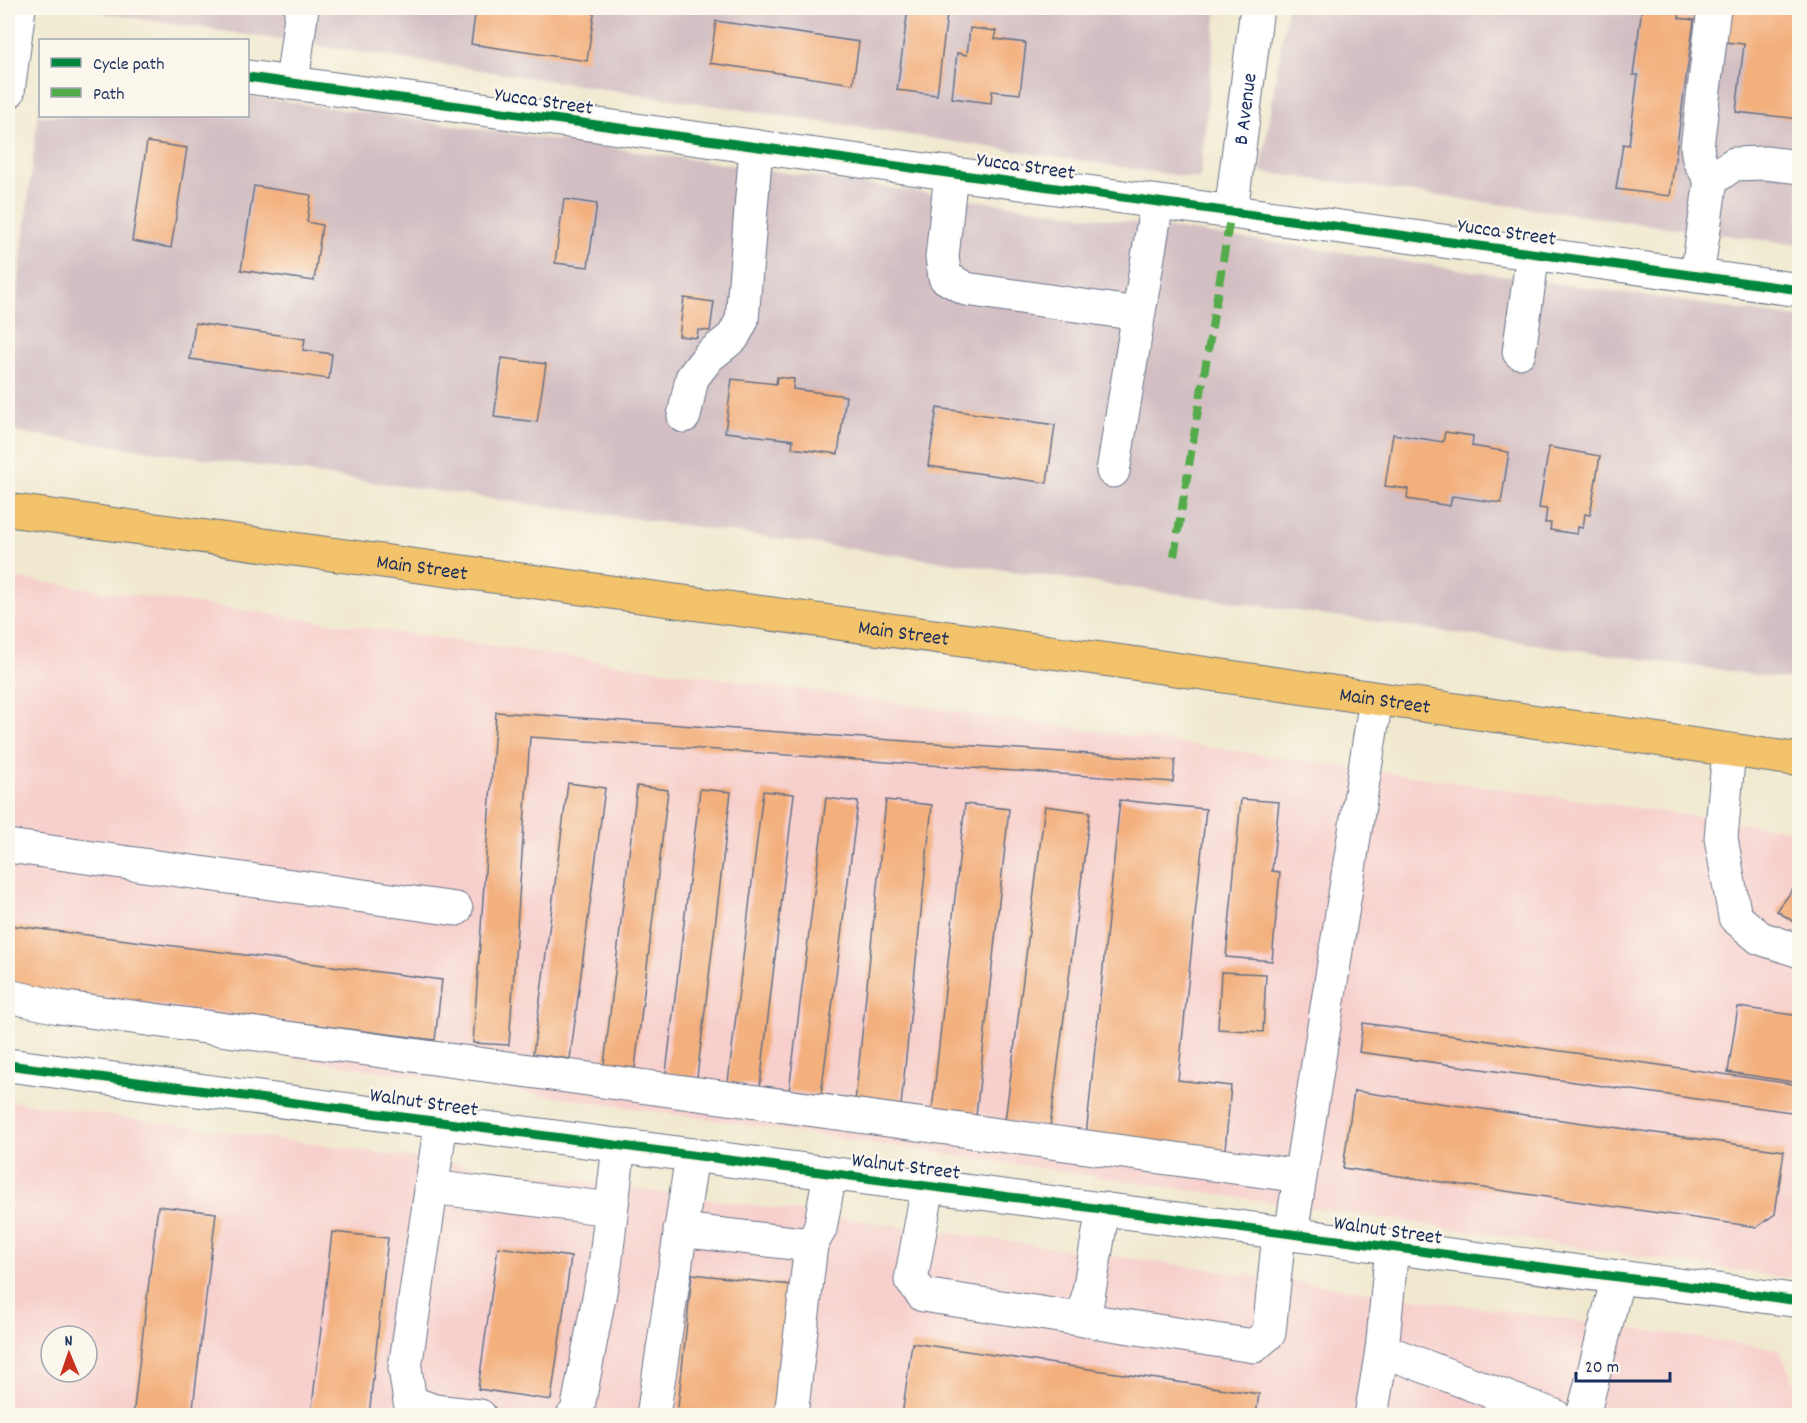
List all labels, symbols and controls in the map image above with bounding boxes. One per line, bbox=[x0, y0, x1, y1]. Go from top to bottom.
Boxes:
legend bbox=[39, 39, 249, 117]
text: Cycle path bbox=[93, 53, 164, 78]
street label: B Avenue bbox=[1228, 71, 1267, 147]
street label: Yucca Street bbox=[492, 81, 595, 125]
text: Path bbox=[93, 83, 125, 108]
street label: Yucca Street bbox=[974, 146, 1077, 190]
street label: Yucca Street bbox=[1455, 212, 1558, 256]
street label: Main Street bbox=[374, 548, 469, 590]
street label: Main Street bbox=[856, 614, 951, 656]
street label: Main Street bbox=[1337, 681, 1432, 724]
street label: Walnut Street bbox=[367, 1082, 480, 1126]
street label: Walnut Street bbox=[850, 1146, 962, 1190]
street label: Walnut Street bbox=[1331, 1210, 1444, 1254]
north arrow bbox=[39, 1324, 99, 1384]
text: N bbox=[64, 1330, 73, 1353]
scale bar bbox=[1576, 1345, 1670, 1383]
text: 20 m bbox=[1585, 1356, 1619, 1381]

